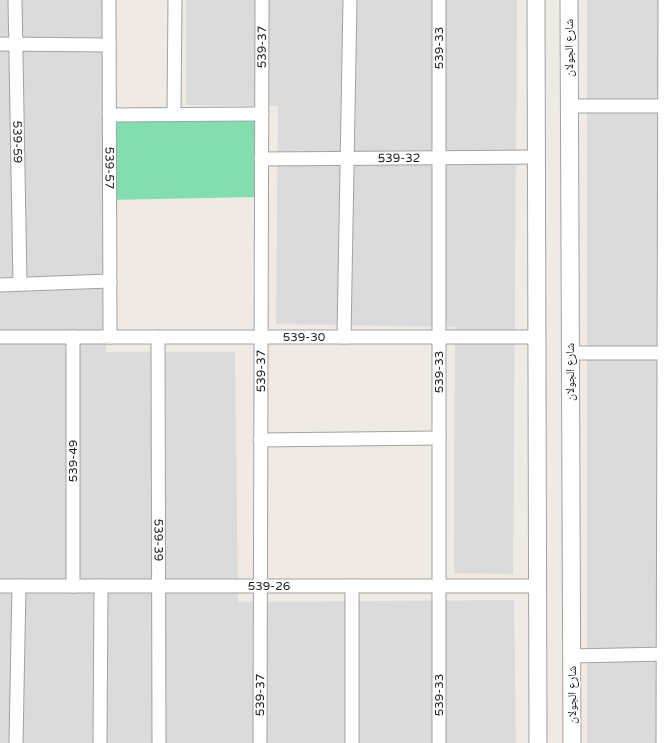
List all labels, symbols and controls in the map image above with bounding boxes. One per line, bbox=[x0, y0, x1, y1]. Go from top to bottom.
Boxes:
street label: شارع الجولان bbox=[562, 19, 577, 77]
street label: 539-37 bbox=[255, 26, 269, 68]
street label: 539-33 bbox=[432, 27, 446, 69]
street label: 539-59 bbox=[10, 121, 25, 163]
street label: 539-57 bbox=[102, 147, 117, 189]
street label: 539-32 bbox=[378, 151, 420, 165]
street label: 539-30 bbox=[283, 330, 326, 344]
street label: شارع الجولان bbox=[563, 343, 578, 401]
street label: 539-37 bbox=[254, 350, 268, 392]
street label: 539-33 bbox=[432, 351, 446, 393]
street label: 539-49 bbox=[66, 440, 80, 482]
street label: 539-39 bbox=[151, 519, 166, 561]
street label: 539-26 bbox=[248, 579, 290, 593]
street label: شارع الجولان bbox=[565, 666, 580, 724]
street label: 539-37 bbox=[253, 674, 267, 716]
street label: 539-33 bbox=[432, 674, 446, 716]

